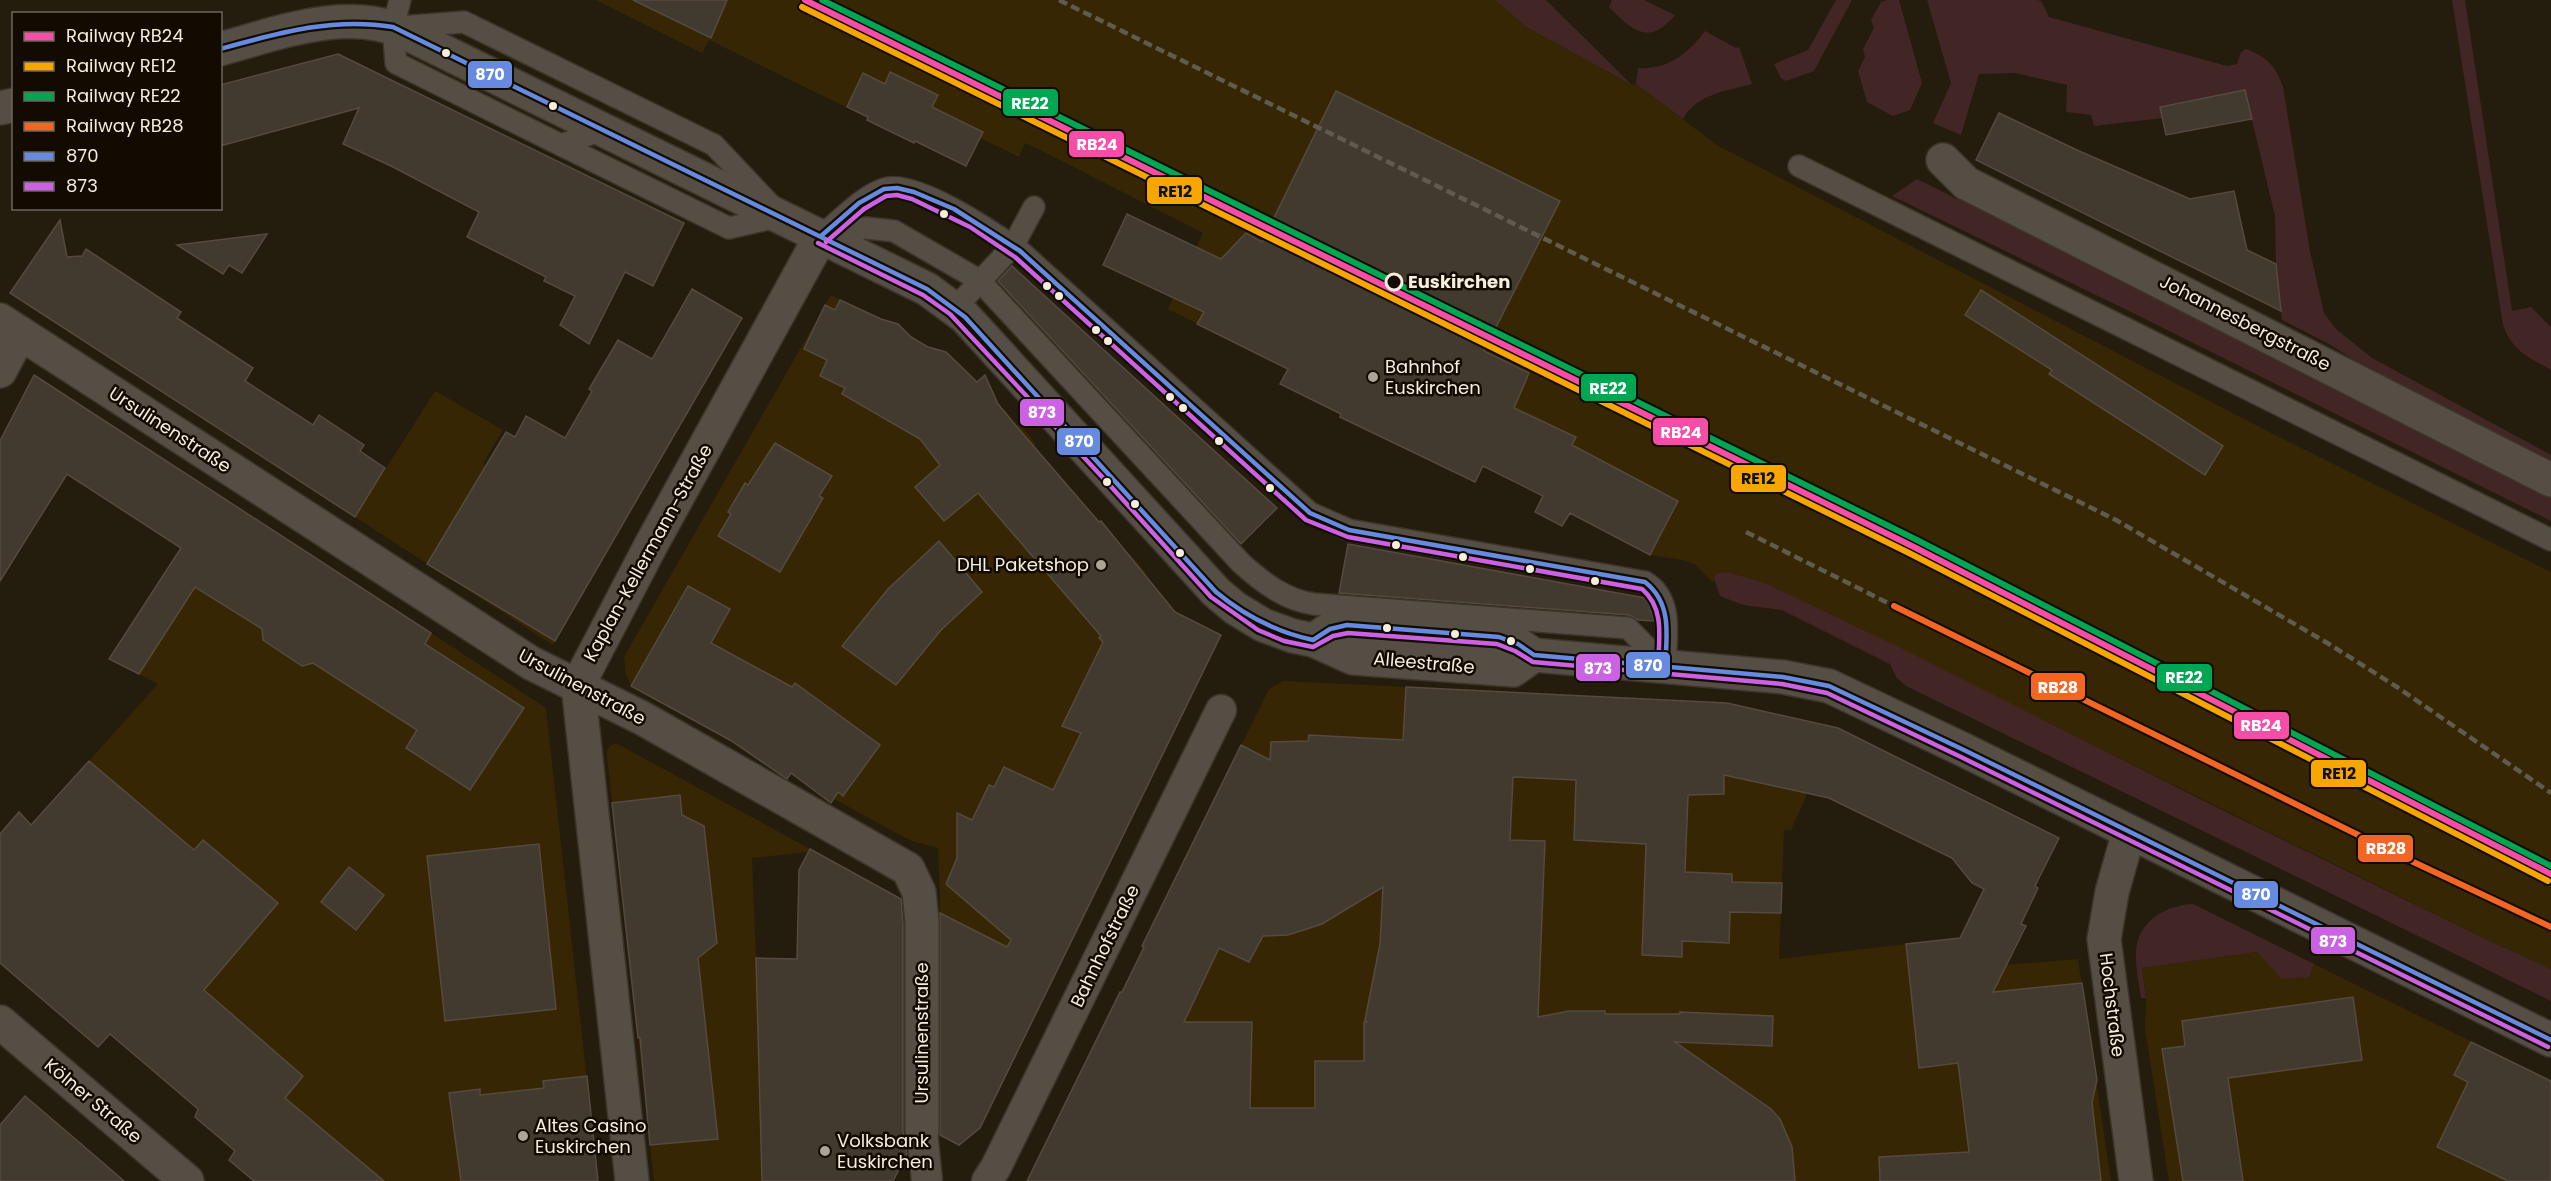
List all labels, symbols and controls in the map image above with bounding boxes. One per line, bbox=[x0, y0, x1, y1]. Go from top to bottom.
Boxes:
legend bbox=[12, 12, 222, 210]
text: Railway RB24 bbox=[66, 23, 184, 48]
unlabelled marker bbox=[440, 47, 452, 59]
text: Railway RE12 bbox=[66, 53, 176, 78]
line badge: 870 bbox=[467, 60, 513, 89]
text: 870 bbox=[475, 63, 505, 86]
text: Railway RE22 bbox=[66, 83, 181, 108]
line badge: RE22 bbox=[1002, 88, 1059, 117]
text: RE22 bbox=[1011, 92, 1049, 115]
unlabelled marker bbox=[547, 100, 559, 112]
text: Railway RB28 bbox=[66, 113, 184, 138]
line badge: RB24 bbox=[1068, 130, 1125, 158]
text: RB24 bbox=[1077, 133, 1118, 156]
text: 870 bbox=[66, 143, 99, 168]
text: 873 bbox=[66, 173, 98, 198]
line badge: RE12 bbox=[1146, 176, 1203, 205]
text: RE12 bbox=[1158, 180, 1192, 203]
unlabelled marker bbox=[938, 208, 950, 220]
place label: Euskirchen bbox=[1408, 269, 1510, 294]
street label: Johannesbergstraße bbox=[2155, 269, 2335, 377]
marker: Euskirchen bbox=[1385, 273, 1403, 291]
unlabelled marker bbox=[1041, 280, 1053, 292]
unlabelled marker bbox=[1053, 290, 1065, 302]
unlabelled marker bbox=[1090, 324, 1102, 336]
unlabelled marker bbox=[1102, 335, 1114, 347]
place label: Bahnhof Euskirchen bbox=[1385, 354, 1481, 400]
marker: Bahnhof Euskirchen bbox=[1366, 370, 1380, 384]
line badge: RE22 bbox=[1580, 373, 1637, 402]
text: RE22 bbox=[1589, 377, 1627, 400]
street label: Ursulinenstraße bbox=[104, 381, 236, 478]
unlabelled marker bbox=[1164, 391, 1176, 403]
line badge: 873 bbox=[1019, 398, 1065, 427]
text: 873 bbox=[1028, 401, 1056, 424]
unlabelled marker bbox=[1177, 402, 1189, 414]
line badge: RB24 bbox=[1652, 417, 1709, 446]
text: RB24 bbox=[1661, 421, 1702, 444]
line badge: 870 bbox=[1056, 427, 1101, 456]
text: 870 bbox=[1064, 430, 1094, 453]
unlabelled marker bbox=[1213, 435, 1225, 447]
street label: Kaplan-Kellermann-Straße bbox=[577, 440, 718, 666]
line badge: RE12 bbox=[1730, 464, 1787, 493]
text: RE12 bbox=[1741, 467, 1775, 490]
unlabelled marker bbox=[1101, 476, 1113, 488]
unlabelled marker bbox=[1264, 482, 1276, 494]
unlabelled marker bbox=[1129, 498, 1141, 510]
unlabelled marker bbox=[1390, 539, 1402, 551]
unlabelled marker bbox=[1174, 547, 1186, 559]
unlabelled marker bbox=[1457, 551, 1469, 563]
place label: DHL Paketshop bbox=[957, 552, 1089, 577]
marker: DHL Paketshop bbox=[1094, 558, 1108, 572]
unlabelled marker bbox=[1524, 563, 1536, 575]
unlabelled marker bbox=[1589, 575, 1601, 587]
unlabelled marker bbox=[1381, 622, 1393, 634]
unlabelled marker bbox=[1449, 628, 1461, 640]
unlabelled marker bbox=[1505, 635, 1517, 647]
street label: Ursulinenstraße bbox=[514, 642, 650, 731]
street label: Alleestraße bbox=[1372, 646, 1476, 679]
line badge: 870 bbox=[1625, 651, 1671, 679]
line badge: 873 bbox=[1575, 653, 1621, 682]
text: 870 bbox=[1633, 654, 1663, 677]
text: 873 bbox=[1584, 657, 1612, 680]
line badge: RE22 bbox=[2156, 663, 2213, 692]
text: RE22 bbox=[2165, 666, 2203, 689]
line badge: RB28 bbox=[2030, 672, 2086, 701]
text: RB28 bbox=[2038, 676, 2078, 699]
line badge: RB24 bbox=[2233, 711, 2290, 740]
text: RB24 bbox=[2241, 714, 2282, 737]
line badge: RE12 bbox=[2310, 759, 2367, 788]
text: RE12 bbox=[2322, 762, 2356, 785]
line badge: RB28 bbox=[2357, 834, 2414, 863]
text: RB28 bbox=[2366, 837, 2406, 860]
street label: Bahnhofstraße bbox=[1064, 880, 1145, 1011]
line badge: 870 bbox=[2233, 880, 2279, 909]
text: 870 bbox=[2241, 883, 2271, 906]
line badge: 873 bbox=[2310, 926, 2356, 955]
text: 873 bbox=[2319, 930, 2347, 953]
street label: Hochstraße bbox=[2094, 951, 2131, 1058]
street label: Ursulinenstraße bbox=[909, 962, 934, 1104]
street label: Kölner Straße bbox=[39, 1052, 147, 1149]
place label: Altes Casino Euskirchen bbox=[535, 1113, 646, 1159]
place label: Volksbank Euskirchen bbox=[837, 1128, 933, 1174]
marker: Altes Casino Euskirchen bbox=[516, 1129, 530, 1143]
marker: Volksbank Euskirchen bbox=[818, 1144, 832, 1158]

